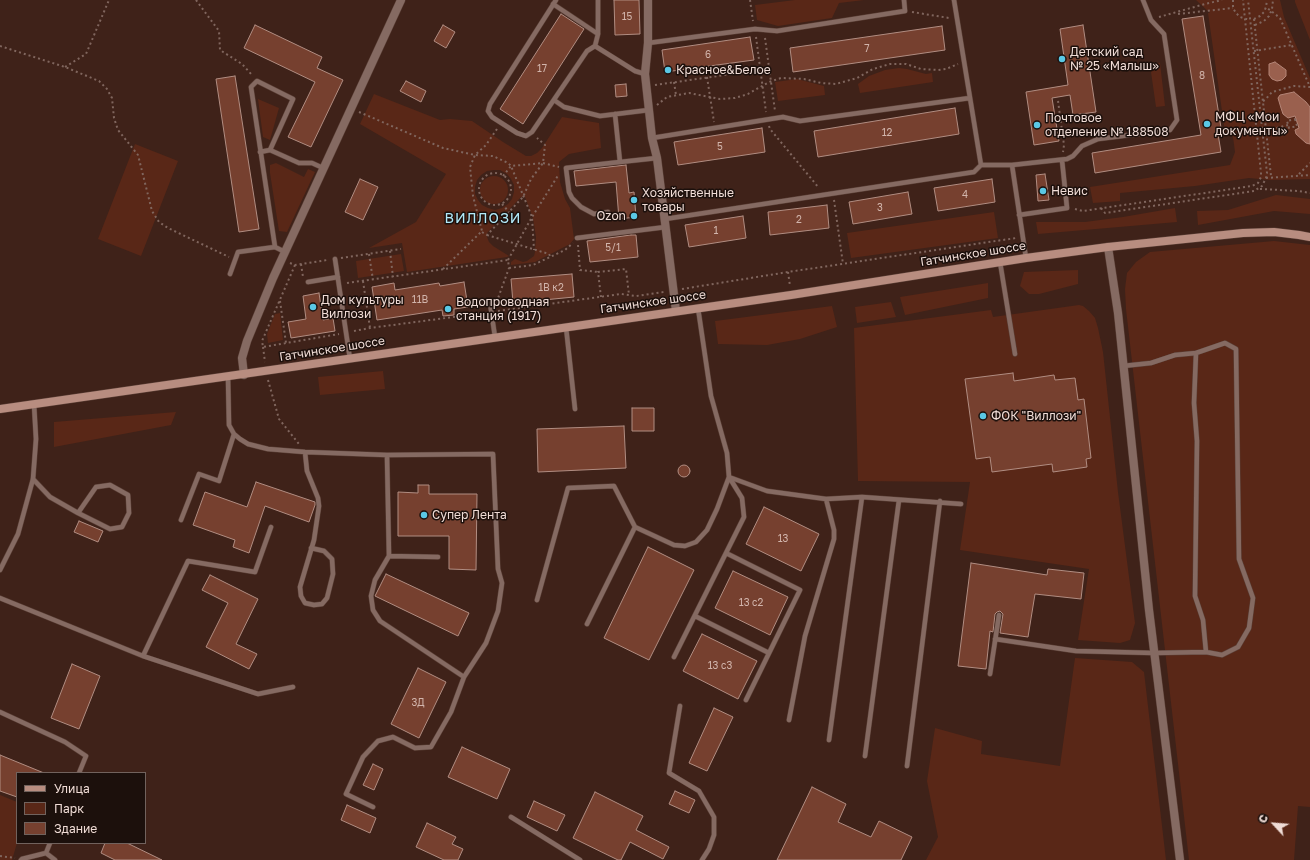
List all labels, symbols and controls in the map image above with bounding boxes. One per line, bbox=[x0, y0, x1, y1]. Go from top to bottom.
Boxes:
house number: 15 bbox=[622, 11, 632, 23]
house number: 7 bbox=[864, 43, 870, 55]
place label: Детский сад № 25 «Малыш» bbox=[1070, 45, 1159, 73]
house number: 6 bbox=[705, 49, 711, 61]
marker: Детский сад № 25 «Малыш» bbox=[1057, 54, 1067, 64]
house number: 17 bbox=[537, 63, 547, 75]
place label: Красное&Белое bbox=[676, 63, 771, 77]
marker: Красное&Белое bbox=[663, 65, 673, 75]
house number: 8 bbox=[1199, 70, 1205, 82]
place label: МФЦ «Мои документы» bbox=[1215, 110, 1287, 138]
place label: Почтовое отделение № 188508 bbox=[1045, 111, 1168, 139]
marker: МФЦ «Мои документы» bbox=[1202, 119, 1212, 129]
marker: Почтовое отделение № 188508 bbox=[1032, 120, 1042, 130]
house number: 12 bbox=[882, 127, 892, 139]
house number: 5 bbox=[717, 141, 723, 153]
place label: Невис bbox=[1051, 184, 1088, 198]
place label: Хозяйственные товары bbox=[642, 186, 734, 214]
marker: Невис bbox=[1038, 186, 1048, 196]
house number: 4 bbox=[962, 189, 968, 201]
marker: Хозяйственные товары bbox=[629, 195, 639, 205]
house number: 3 bbox=[877, 202, 883, 214]
place label: Ozon bbox=[597, 209, 626, 223]
district label: ВИЛЛОЗИ bbox=[445, 211, 521, 227]
marker: Ozon bbox=[629, 211, 639, 221]
house number: 2 bbox=[796, 214, 802, 226]
house number: 1 bbox=[714, 225, 718, 237]
street label: Гатчинское шоссе bbox=[919, 239, 1027, 269]
house number: 5/1 bbox=[605, 242, 621, 254]
house number: 1В к2 bbox=[538, 282, 564, 294]
street label: Гатчинское шоссе bbox=[599, 287, 707, 317]
place label: Дом культуры Виллози bbox=[321, 293, 404, 321]
house number: 11В bbox=[412, 294, 428, 306]
place label: Водопроводная станция (1917) bbox=[456, 295, 549, 323]
marker: Дом культуры Виллози bbox=[308, 302, 318, 312]
marker: Водопроводная станция (1917) bbox=[443, 304, 453, 314]
street label: Гатчинское шоссе bbox=[278, 334, 386, 364]
place label: ФОК "Виллози" bbox=[991, 409, 1081, 423]
marker: ФОК "Виллози" bbox=[978, 411, 988, 421]
place label: Супер Лента bbox=[432, 508, 507, 522]
marker: Супер Лента bbox=[419, 510, 429, 520]
house number: 13 bbox=[778, 533, 788, 545]
house number: 13 с2 bbox=[739, 597, 763, 609]
house number: 13 с3 bbox=[708, 660, 732, 672]
house number: 3Д bbox=[411, 697, 425, 709]
legend bbox=[16, 772, 146, 844]
text: Улица bbox=[54, 781, 90, 796]
text: Парк bbox=[54, 801, 84, 816]
north arrow bbox=[1254, 804, 1294, 844]
text: С bbox=[1255, 812, 1270, 825]
text: Здание bbox=[54, 821, 97, 836]

